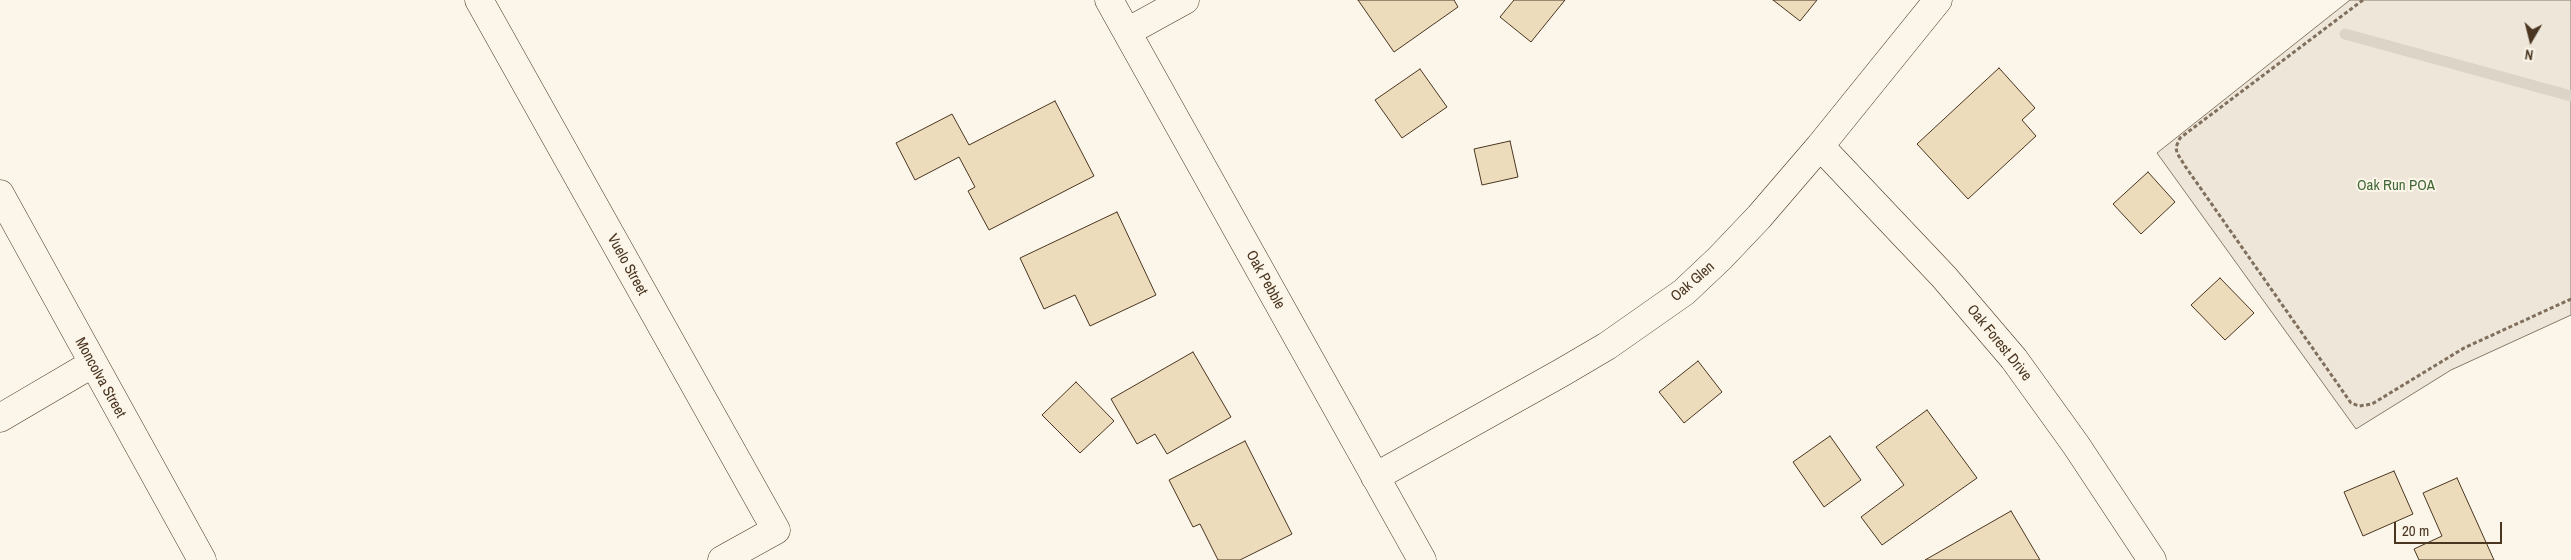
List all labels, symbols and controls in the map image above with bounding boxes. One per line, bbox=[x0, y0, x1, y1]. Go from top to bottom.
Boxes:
north arrow bbox=[2506, 15, 2556, 65]
text: N bbox=[2524, 45, 2534, 64]
park label: Oak Run POA bbox=[2357, 177, 2435, 195]
street label: Vuelo Street bbox=[603, 231, 651, 299]
street label: Oak Pebble bbox=[1242, 248, 1288, 312]
street label: Oak Glen bbox=[1667, 258, 1719, 306]
street label: Oak Forest Drive bbox=[1963, 301, 2035, 385]
street label: Moncolva Street bbox=[71, 335, 129, 421]
scale bar bbox=[2396, 512, 2504, 544]
text: 20 m bbox=[2402, 520, 2429, 541]

